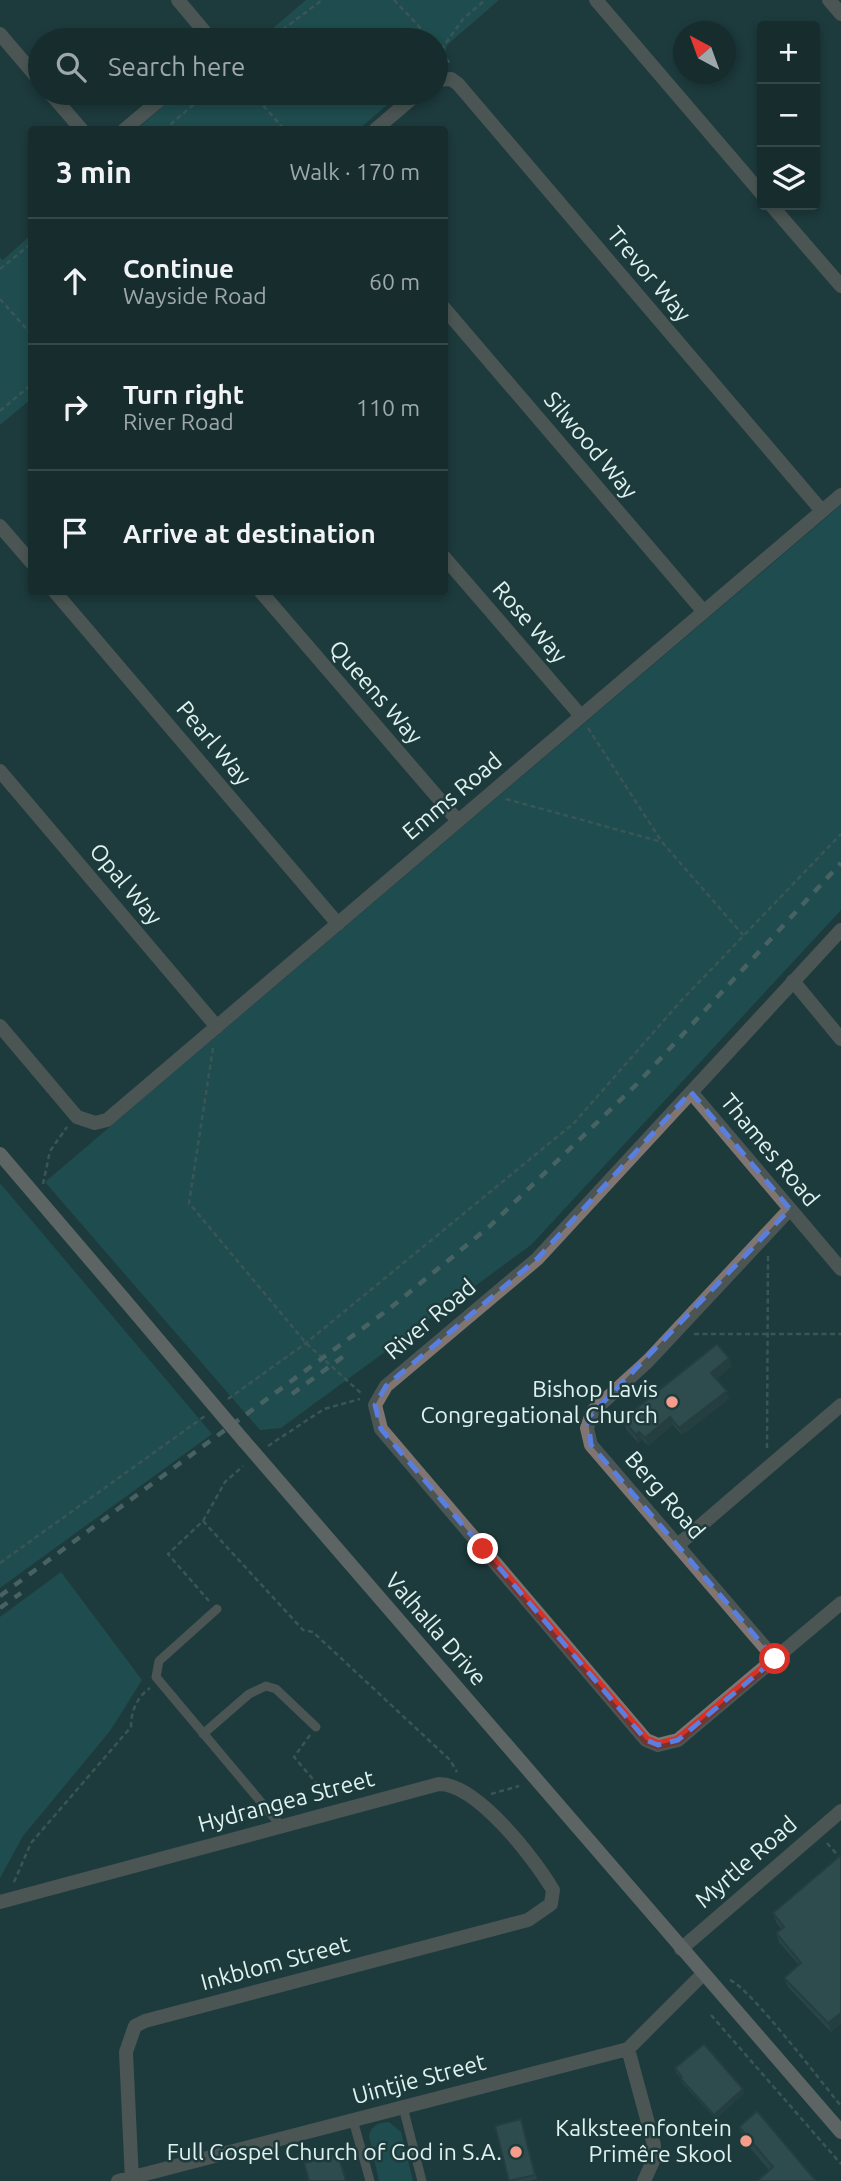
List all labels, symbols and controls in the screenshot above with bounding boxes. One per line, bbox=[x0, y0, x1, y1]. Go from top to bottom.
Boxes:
north arrow bbox=[673, 21, 736, 84]
map controls bbox=[757, 21, 820, 210]
button: + bbox=[757, 21, 820, 84]
search box bbox=[28, 28, 448, 105]
icon: search bbox=[52, 48, 90, 86]
text: Search here bbox=[108, 52, 245, 81]
button: − bbox=[757, 84, 820, 147]
button: layers bbox=[757, 147, 820, 210]
text: 3 min bbox=[56, 155, 132, 189]
text: Walk · 170 m bbox=[289, 159, 420, 184]
street label: Trevor Way bbox=[603, 221, 696, 326]
text: Continue bbox=[123, 254, 234, 283]
icon: ahead bbox=[56, 262, 94, 300]
text: 60 m bbox=[369, 269, 420, 294]
text: Wayside Road bbox=[123, 283, 267, 308]
text: Turn right bbox=[123, 380, 244, 409]
street label: Silwood Way bbox=[540, 387, 643, 503]
icon: right bbox=[56, 388, 94, 426]
text: 110 m bbox=[356, 395, 420, 420]
text: River Road bbox=[123, 409, 234, 434]
icon: arrive bbox=[56, 514, 94, 552]
text: Arrive at destination bbox=[123, 519, 376, 548]
street label: Rose Way bbox=[488, 576, 572, 667]
street label: Queens Way bbox=[325, 635, 428, 748]
street label: Pearl Way bbox=[172, 696, 257, 790]
street label: Emms Road bbox=[397, 747, 506, 844]
street label: Opal Way bbox=[85, 838, 167, 929]
street label: Thames Road bbox=[716, 1089, 824, 1211]
street label: River Road bbox=[379, 1273, 480, 1364]
place label: Bishop Lavis Congregational Church bbox=[420, 1376, 658, 1427]
marker: Bishop Lavis Congregational Church bbox=[664, 1394, 680, 1410]
street label: Berg Road bbox=[621, 1446, 710, 1543]
route end bbox=[467, 1533, 498, 1564]
street label: Valhalla Drive bbox=[381, 1567, 492, 1690]
route start bbox=[759, 1643, 790, 1674]
street label: Hydrangea Street bbox=[195, 1765, 377, 1836]
street label: Myrtle Road bbox=[690, 1811, 801, 1912]
street label: Inkblom Street bbox=[198, 1931, 352, 1994]
street label: Uintjie Street bbox=[350, 2049, 488, 2108]
place label: Kalksteenfontein Primêre Skool bbox=[555, 2115, 732, 2166]
marker: Kalksteenfontein Primêre Skool bbox=[738, 2133, 754, 2149]
place label: Full Gospel Church of God in S.A. bbox=[167, 2139, 502, 2164]
marker: Full Gospel Church of God in S.A. bbox=[508, 2144, 524, 2160]

